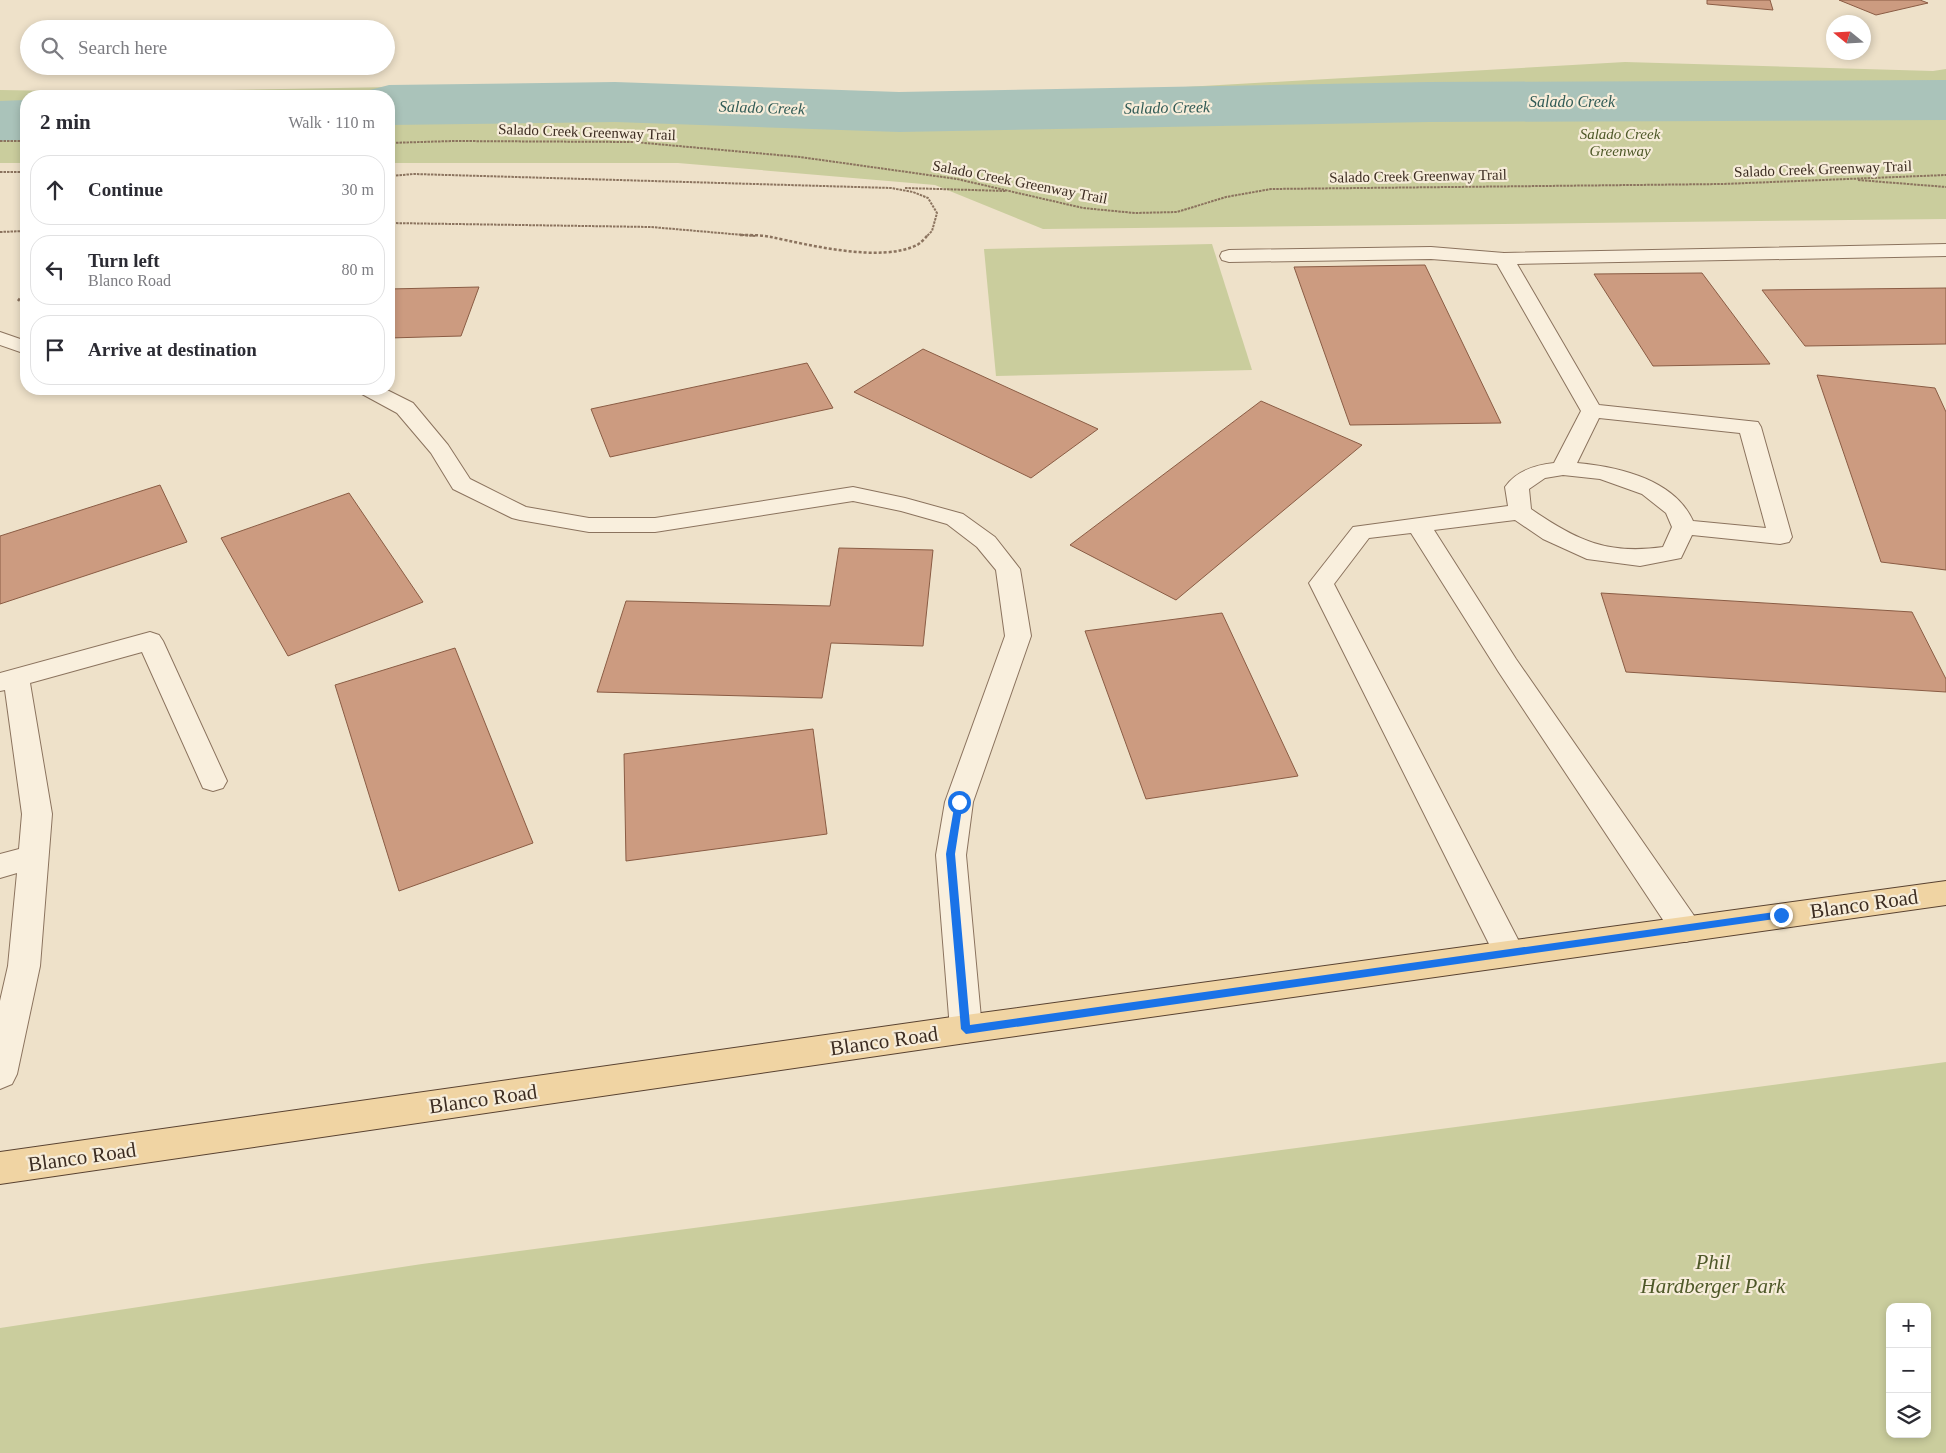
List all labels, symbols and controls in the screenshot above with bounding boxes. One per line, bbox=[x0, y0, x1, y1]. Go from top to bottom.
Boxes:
north arrow bbox=[1826, 15, 1871, 60]
search box bbox=[20, 20, 395, 75]
icon: search bbox=[38, 34, 66, 62]
text: Search here bbox=[78, 37, 167, 58]
water label: Salado Creek bbox=[1529, 93, 1616, 110]
water label: Salado Creek bbox=[719, 98, 806, 118]
water label: Salado Creek bbox=[1124, 98, 1211, 117]
text: 2 min bbox=[40, 110, 91, 134]
text: Walk · 110 m bbox=[288, 114, 375, 131]
street label: Salado Creek Greenway Trail bbox=[498, 121, 676, 143]
park label: Salado Creek Greenway bbox=[1580, 126, 1661, 159]
street label: Salado Creek Greenway Trail bbox=[931, 157, 1109, 207]
street label: Salado Creek Greenway Trail bbox=[1734, 158, 1912, 180]
street label: Salado Creek Greenway Trail bbox=[1329, 166, 1507, 186]
icon: ahead bbox=[41, 176, 69, 204]
text: Continue bbox=[88, 179, 163, 200]
text: 30 m bbox=[342, 181, 374, 198]
text: Turn left bbox=[88, 250, 160, 271]
icon: left bbox=[41, 256, 69, 284]
text: 80 m bbox=[342, 261, 374, 278]
text: Blanco Road bbox=[88, 272, 171, 289]
icon: arrive bbox=[41, 336, 69, 364]
text: Arrive at destination bbox=[88, 339, 257, 360]
route start bbox=[948, 791, 971, 814]
street label: Blanco Road bbox=[1808, 884, 1920, 923]
route end bbox=[1770, 904, 1793, 927]
street label: Blanco Road bbox=[828, 1021, 940, 1060]
street label: Blanco Road bbox=[427, 1079, 539, 1118]
street label: Blanco Road bbox=[26, 1137, 138, 1176]
park label: Phil Hardberger Park bbox=[1640, 1250, 1786, 1298]
map controls bbox=[1886, 1303, 1931, 1438]
button: + bbox=[1886, 1303, 1931, 1348]
button: − bbox=[1886, 1348, 1931, 1393]
button: layers bbox=[1886, 1393, 1931, 1438]

